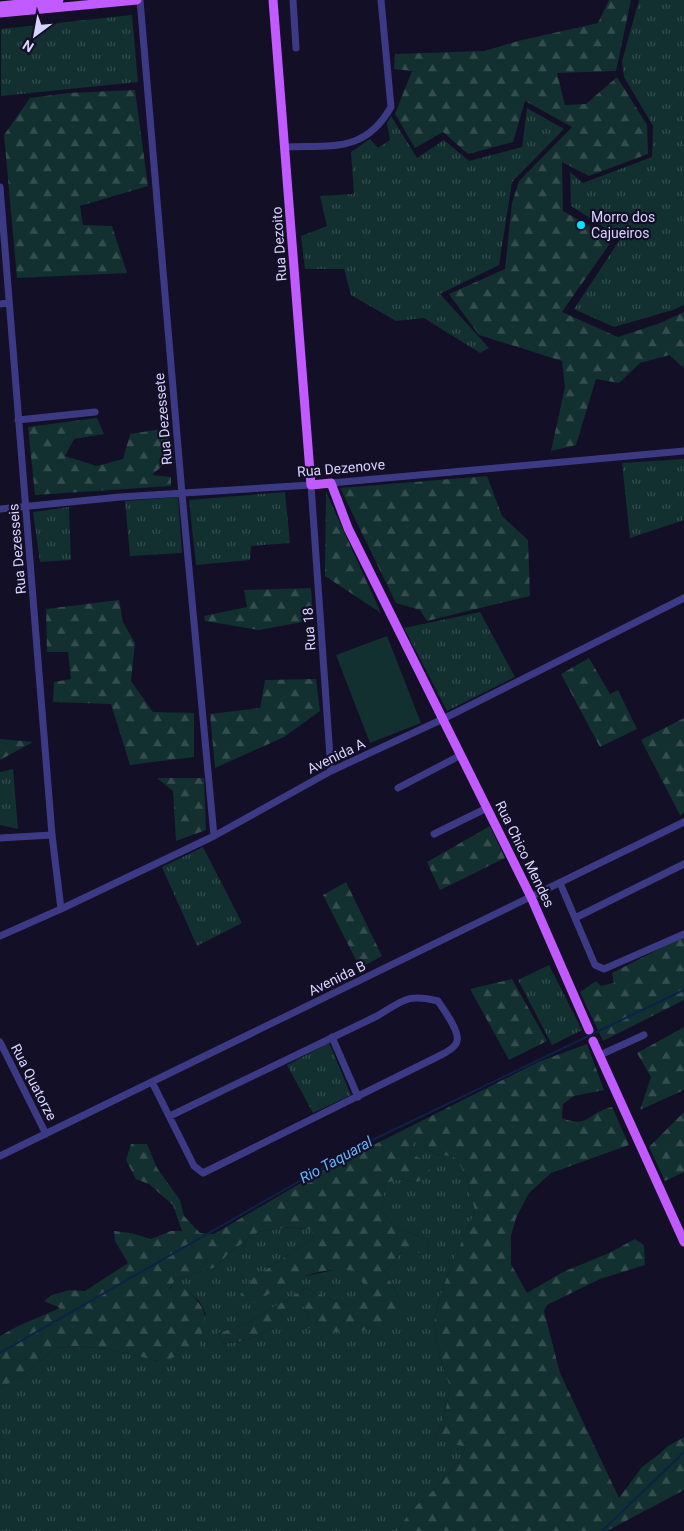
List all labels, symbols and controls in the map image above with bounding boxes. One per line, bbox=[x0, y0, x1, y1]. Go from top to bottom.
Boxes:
north arrow bbox=[10, 10, 60, 60]
text: N bbox=[20, 37, 37, 55]
street label: Rua Dezoito bbox=[268, 206, 290, 282]
place label: Morro dos Cajueiros bbox=[591, 209, 655, 241]
marker: Morro dos Cajueiros bbox=[575, 219, 587, 231]
street label: Rua Dezessete bbox=[151, 372, 175, 466]
street label: Rua Dezenove bbox=[296, 456, 386, 480]
street label: Rua Dezesseis bbox=[5, 503, 29, 595]
street label: Rua 18 bbox=[300, 607, 318, 651]
street label: Avenida A bbox=[305, 735, 367, 777]
street label: Rua Chico Mendes bbox=[492, 798, 558, 910]
street label: Avenida B bbox=[306, 957, 368, 999]
street label: Rua Quatorze bbox=[8, 1041, 60, 1123]
water label: Rio Taquaral bbox=[297, 1132, 376, 1187]

